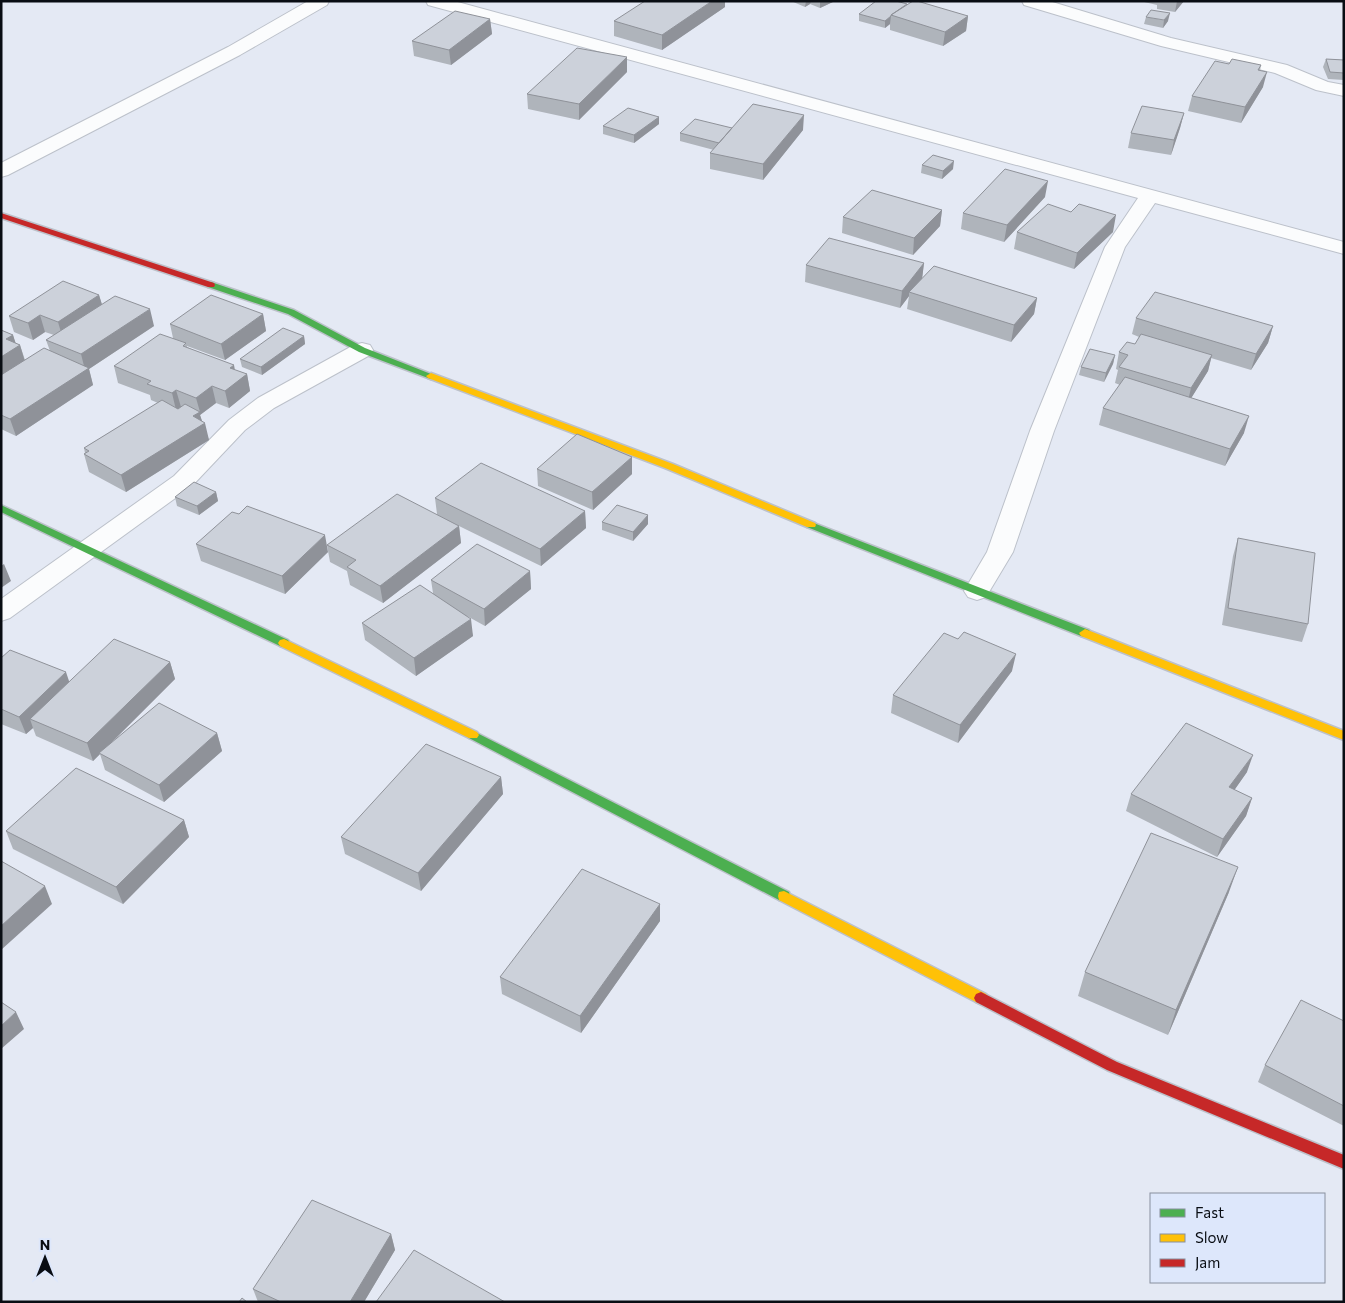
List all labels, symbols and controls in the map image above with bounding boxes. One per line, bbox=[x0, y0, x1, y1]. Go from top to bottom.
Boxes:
legend bbox=[1150, 1193, 1325, 1283]
text: Fast bbox=[1195, 1203, 1224, 1221]
text: Slow bbox=[1195, 1228, 1228, 1246]
north arrow bbox=[20, 1233, 70, 1283]
text: N bbox=[40, 1236, 50, 1253]
text: Jam bbox=[1195, 1253, 1220, 1271]

